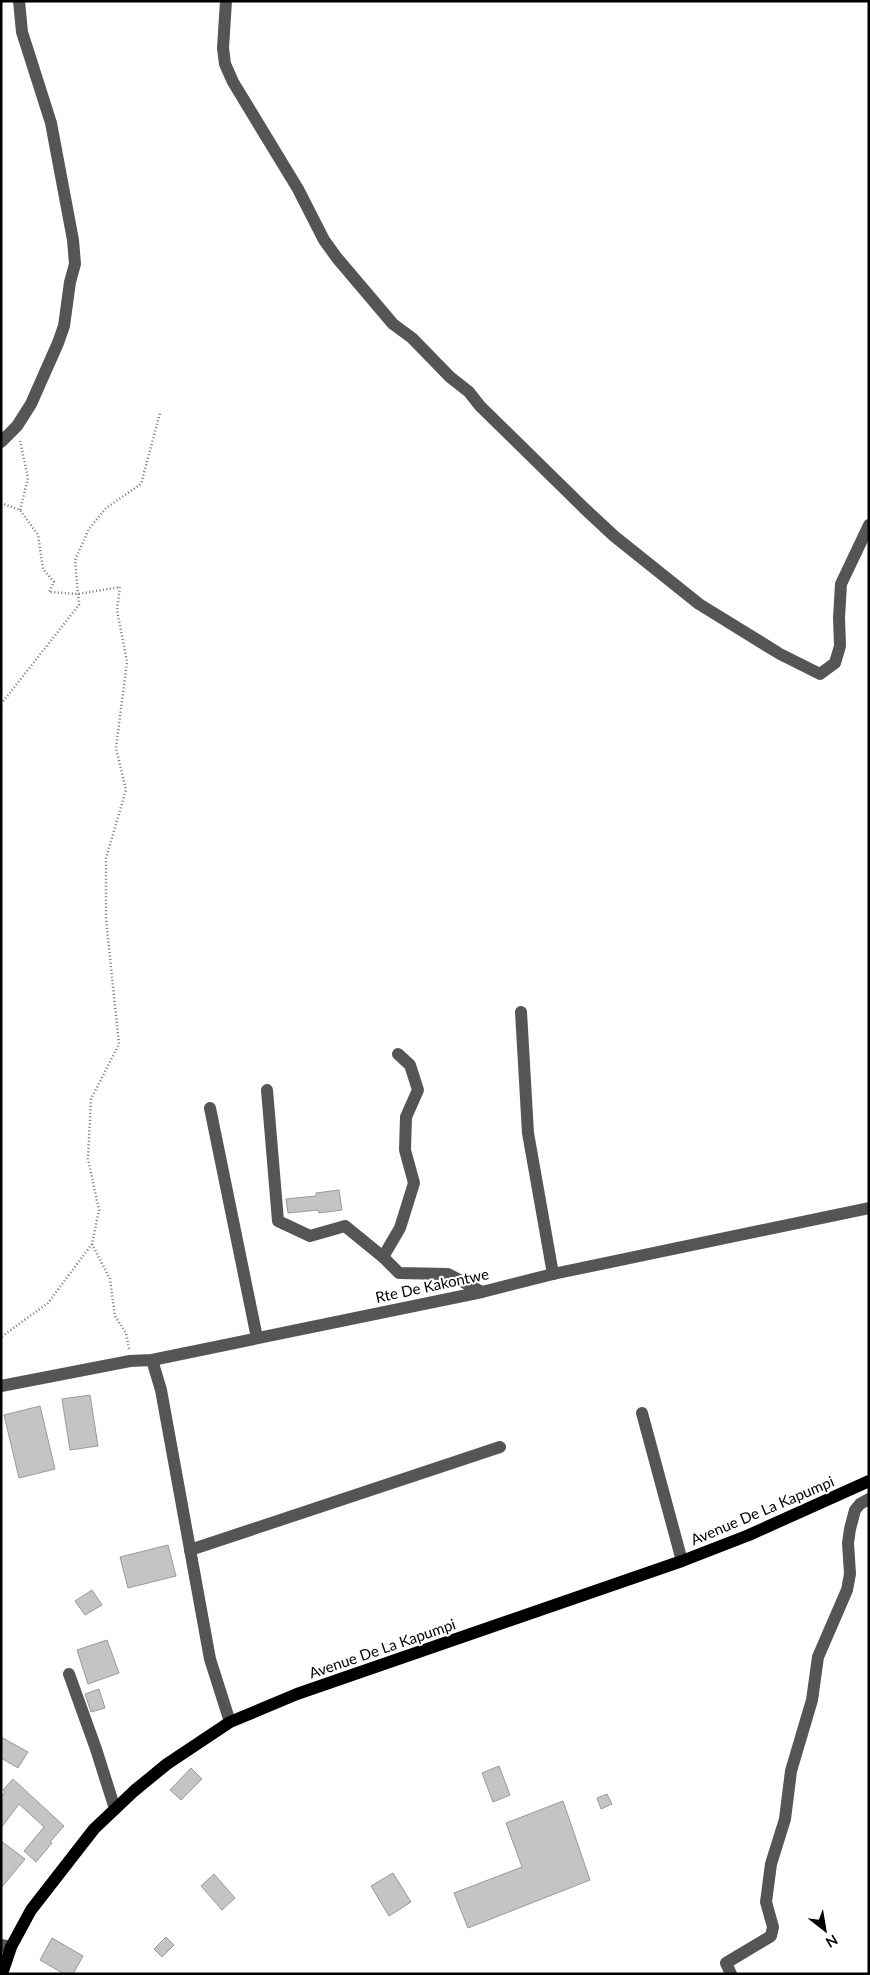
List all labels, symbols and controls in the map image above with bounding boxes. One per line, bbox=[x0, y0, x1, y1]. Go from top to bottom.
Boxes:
street label: Rte De Kakontwe bbox=[374, 1264, 490, 1306]
street label: Avenue De La Kapumpi bbox=[688, 1472, 836, 1548]
street label: Avenue De La Kapumpi bbox=[306, 1614, 458, 1682]
north arrow bbox=[800, 1905, 850, 1955]
text: N bbox=[823, 1932, 841, 1952]

